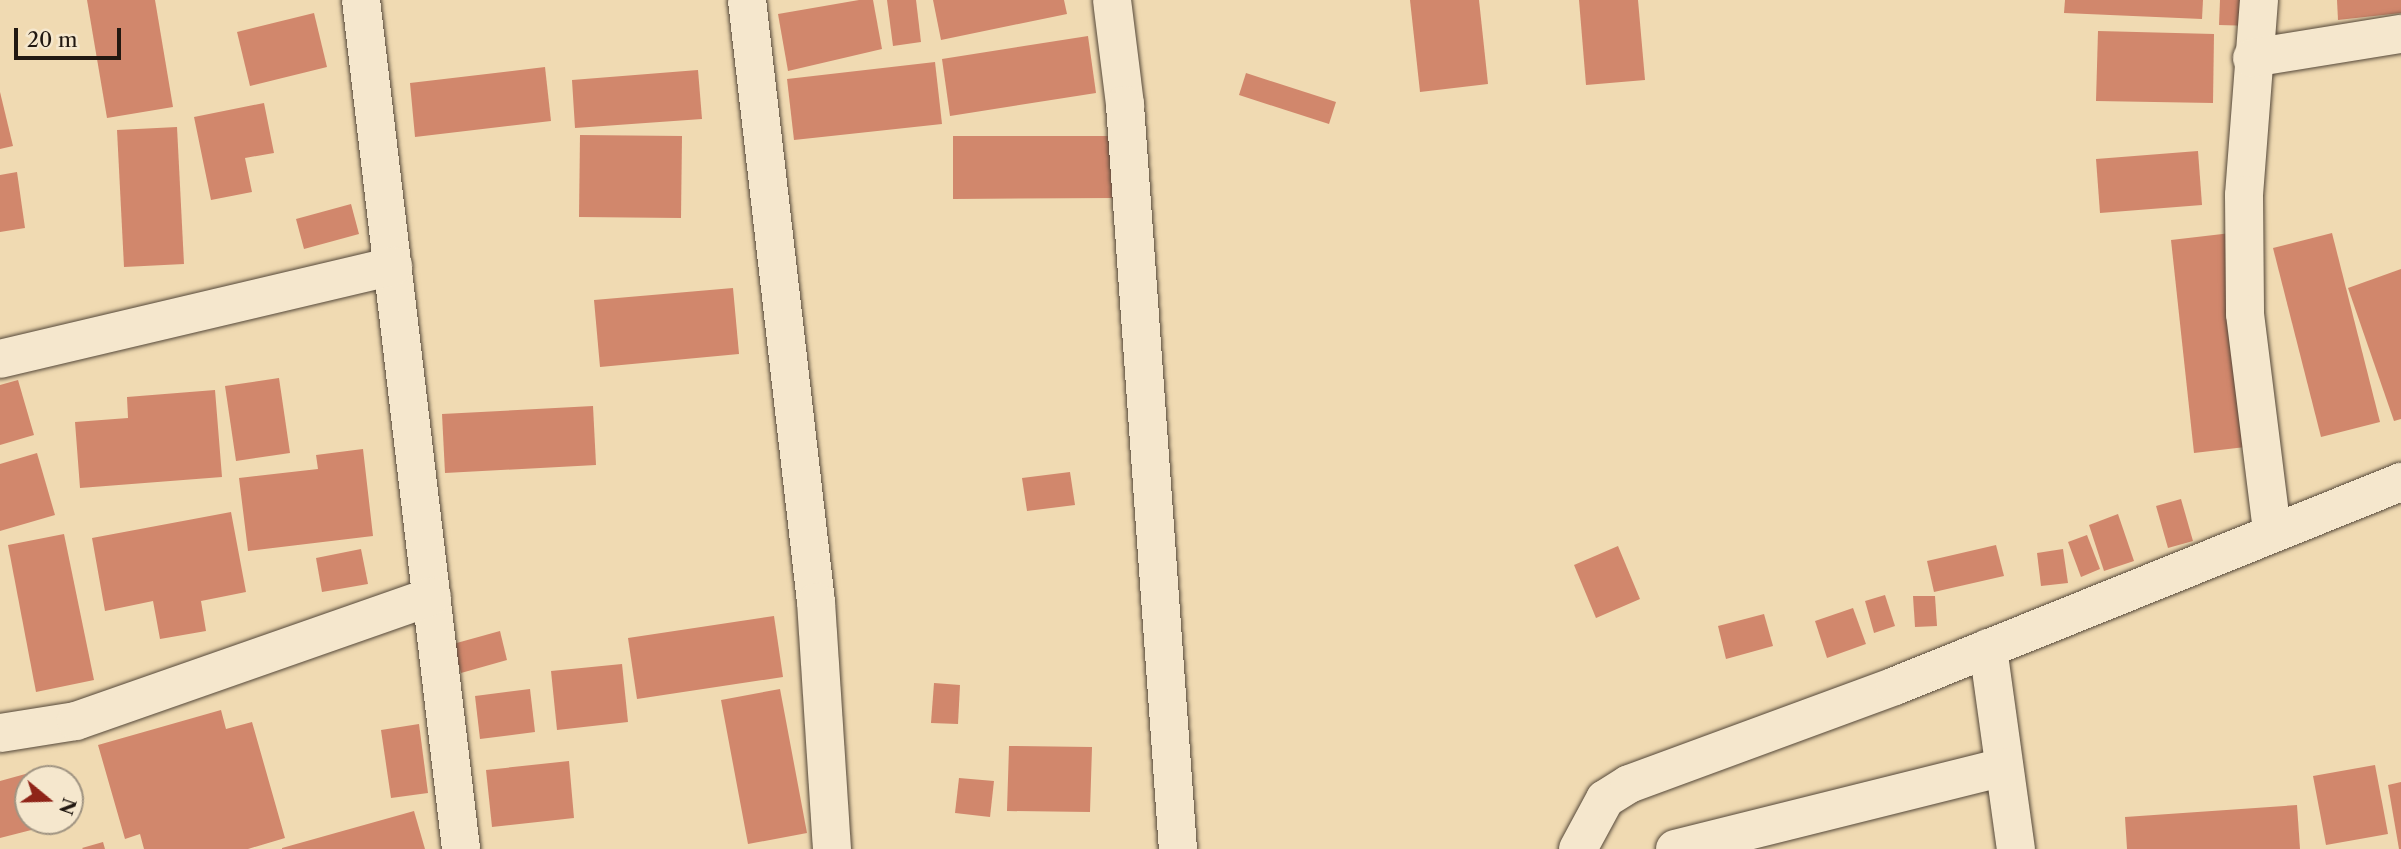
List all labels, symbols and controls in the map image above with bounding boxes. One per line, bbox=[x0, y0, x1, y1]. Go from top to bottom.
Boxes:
scale bar bbox=[18, 14, 124, 58]
text: 20 m bbox=[27, 27, 78, 52]
north arrow bbox=[14, 765, 84, 835]
text: N bbox=[54, 795, 81, 818]

